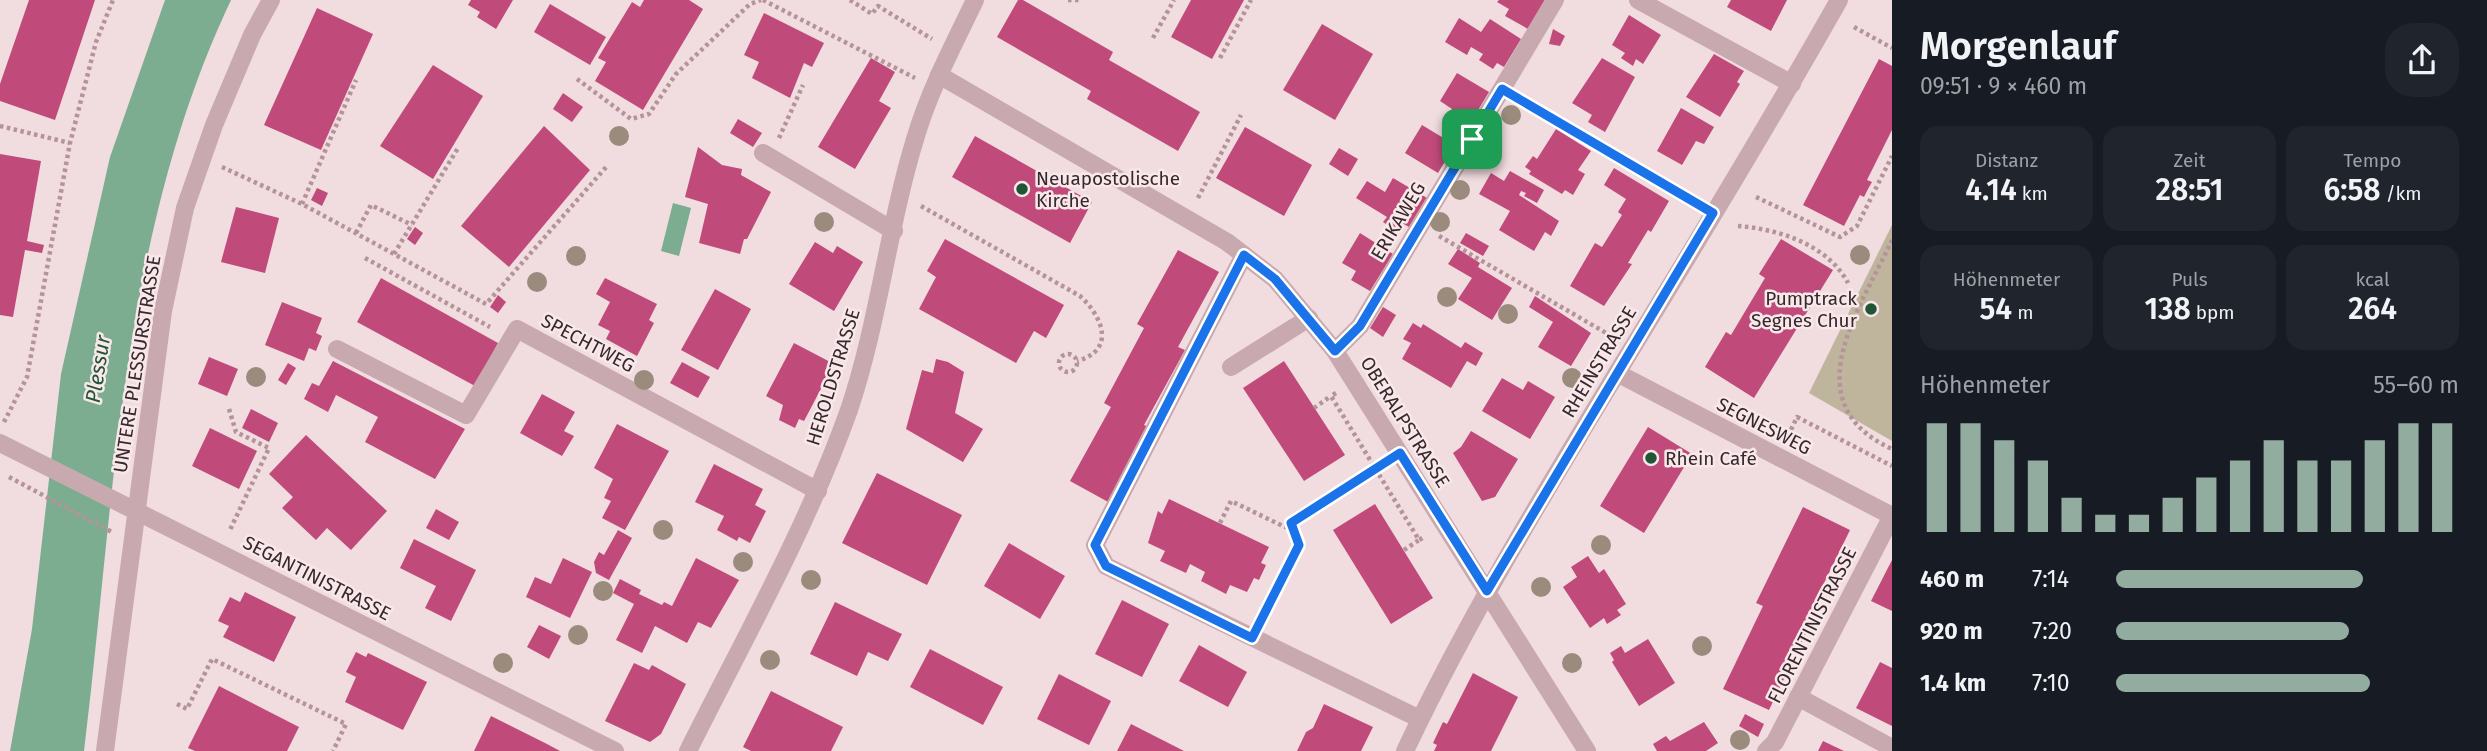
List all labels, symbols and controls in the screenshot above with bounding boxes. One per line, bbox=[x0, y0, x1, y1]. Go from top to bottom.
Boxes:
text: Morgenlauf bbox=[1920, 23, 2116, 69]
button: share bbox=[2385, 23, 2459, 97]
text: 09:51 · 9 × 460 m bbox=[1920, 72, 2087, 100]
pin bbox=[1442, 109, 1502, 169]
icon: arrive bbox=[1453, 120, 1491, 158]
text: Distanz bbox=[1975, 149, 2038, 172]
text: Zeit bbox=[2173, 149, 2206, 172]
text: Tempo bbox=[2344, 149, 2401, 172]
place label: Neuapostolische Kirche bbox=[1036, 167, 1180, 212]
text: 4.14 bbox=[1965, 172, 2017, 208]
text: 28:51 bbox=[2156, 172, 2223, 208]
text: 6:58 bbox=[2323, 172, 2381, 208]
street label: ERIKAWEG bbox=[1366, 178, 1430, 264]
marker: Neuapostolische Kirche bbox=[1014, 181, 1030, 197]
text: km bbox=[2017, 182, 2048, 205]
text: /km bbox=[2381, 182, 2422, 205]
street label: UNTERE PLESSURSTRASSE bbox=[108, 254, 166, 474]
text: Höhenmeter bbox=[1953, 268, 2060, 291]
text: Puls bbox=[2171, 268, 2208, 291]
text: kcal bbox=[2355, 268, 2390, 291]
place label: Pumptrack Segnes Chur bbox=[1751, 287, 1858, 332]
text: 54 bbox=[1980, 291, 2012, 327]
text: 138 bbox=[2144, 291, 2191, 327]
text: 264 bbox=[2348, 291, 2397, 327]
marker: Pumptrack Segnes Chur bbox=[1863, 301, 1879, 317]
text: m bbox=[2012, 301, 2033, 324]
text: bpm bbox=[2191, 301, 2235, 324]
street label: RHEINSTRASSE bbox=[1557, 302, 1641, 422]
street label: HEROLDSTRASSE bbox=[801, 306, 865, 448]
street label: SPECHTWEG bbox=[537, 309, 639, 377]
water label: Plessur bbox=[80, 332, 116, 405]
street label: OBERALPSTRASSE bbox=[1355, 352, 1455, 492]
text: Höhenmeter bbox=[1920, 371, 2050, 399]
text: 55–60 m bbox=[2373, 371, 2459, 399]
street label: SEGNESWEG bbox=[1713, 392, 1815, 460]
place label: Rhein Café bbox=[1665, 447, 1757, 470]
marker: Rhein Café bbox=[1643, 450, 1659, 466]
street label: SEGANTINISTRASSE bbox=[239, 531, 395, 625]
street label: FLORENTINISTRASSE bbox=[1763, 543, 1861, 707]
text: 460 m bbox=[1920, 565, 1984, 593]
text: 7:14 bbox=[2032, 565, 2069, 593]
text: 920 m bbox=[1920, 617, 1983, 645]
text: 7:20 bbox=[2032, 617, 2072, 645]
text: 1.4 km bbox=[1920, 669, 1986, 697]
text: 7:10 bbox=[2032, 669, 2070, 697]

